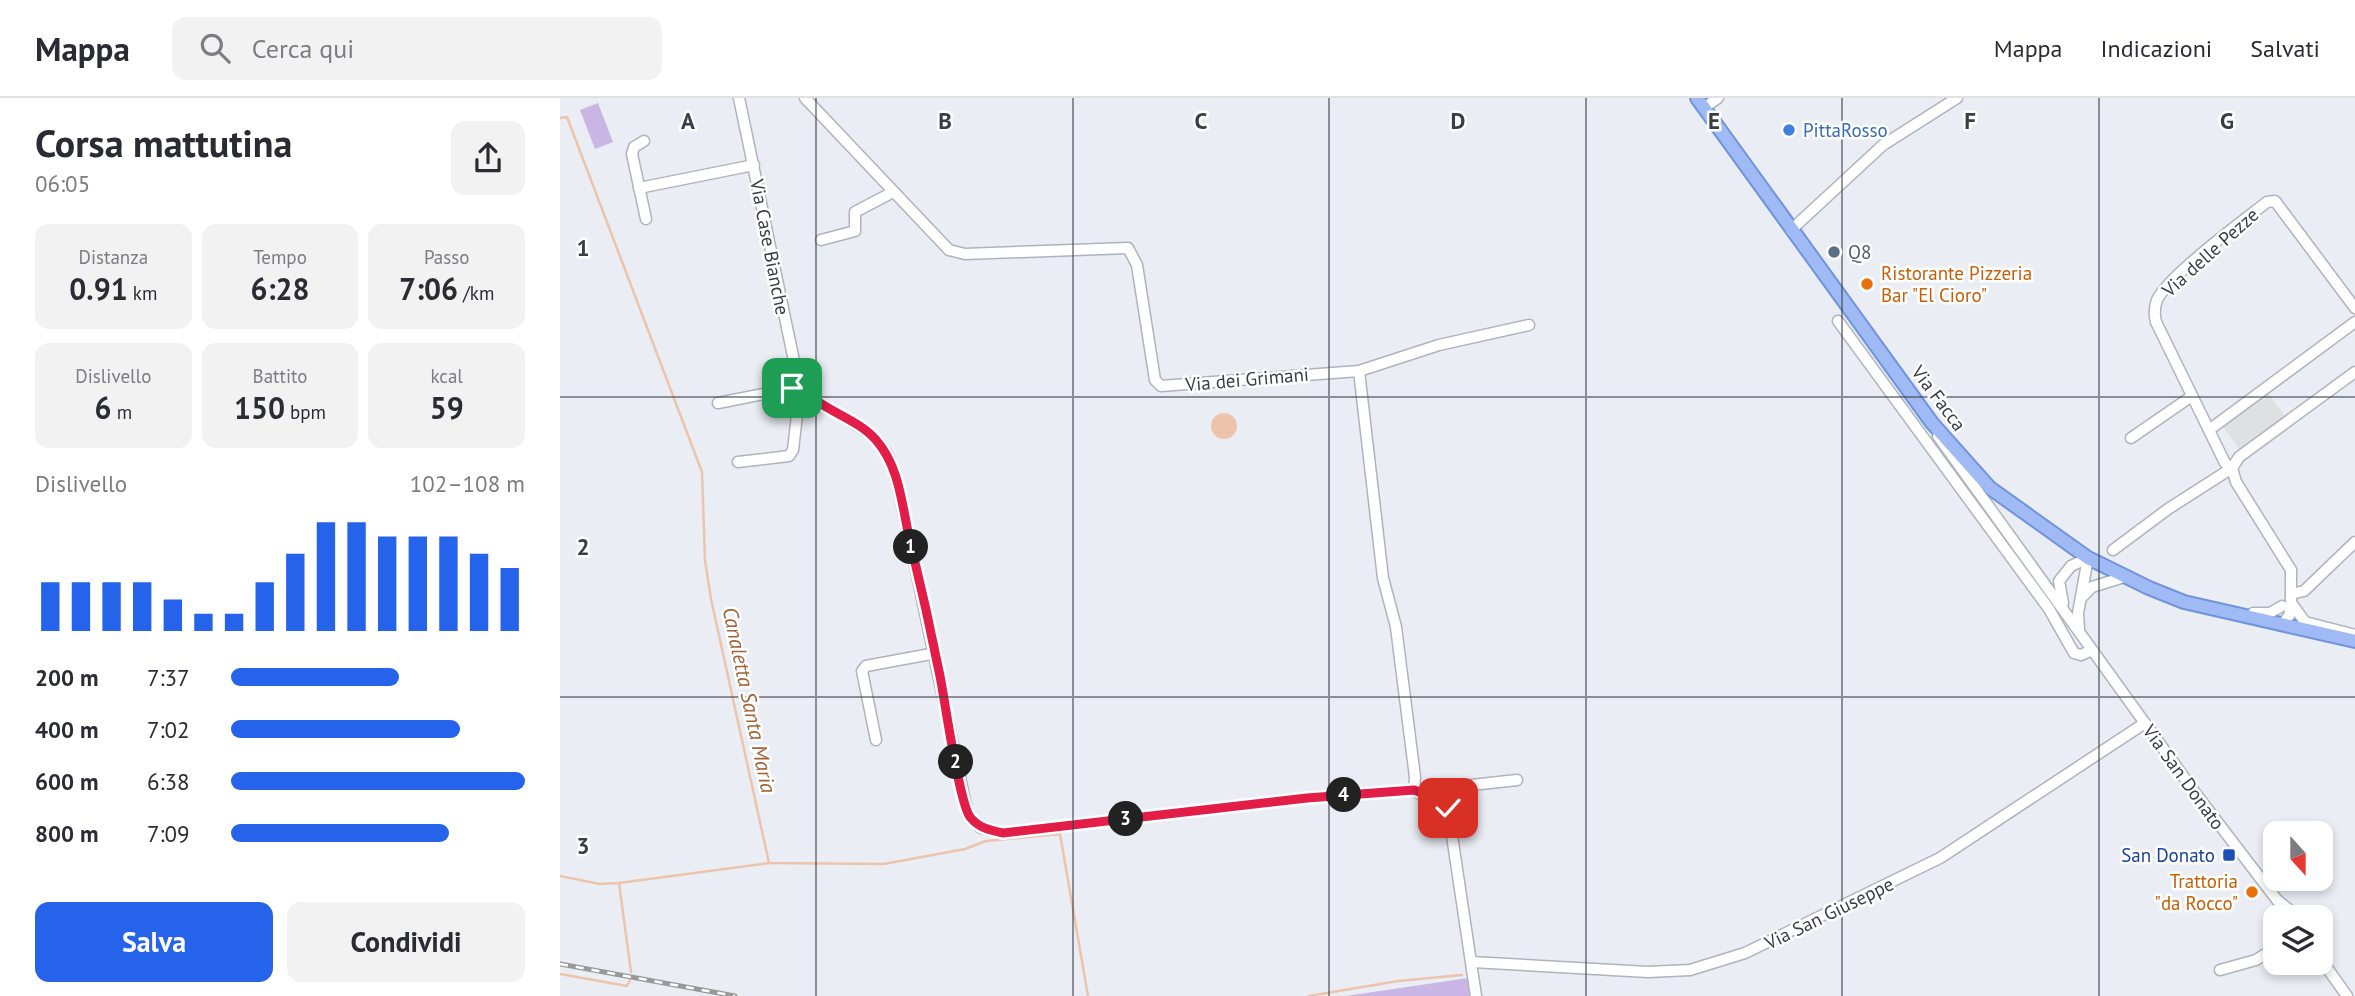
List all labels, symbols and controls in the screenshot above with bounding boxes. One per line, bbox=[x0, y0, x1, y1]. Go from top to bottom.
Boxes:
search box bbox=[172, 17, 662, 80]
text: Mappa bbox=[35, 27, 130, 70]
icon: search bbox=[196, 29, 234, 67]
text: Cerca qui bbox=[252, 32, 354, 65]
text: Mappa bbox=[1994, 33, 2063, 64]
text: Indicazioni bbox=[2101, 33, 2212, 64]
text: Salvati bbox=[2250, 33, 2320, 64]
text: A bbox=[681, 106, 695, 135]
text: B bbox=[938, 106, 952, 135]
text: C bbox=[1195, 106, 1208, 135]
text: D bbox=[1451, 106, 1465, 135]
text: E bbox=[1708, 106, 1720, 135]
text: F bbox=[1964, 106, 1976, 135]
text: G bbox=[2220, 106, 2234, 135]
text: Corsa mattutina bbox=[35, 118, 292, 167]
place label: PittaRosso bbox=[1803, 118, 1888, 142]
button: share bbox=[451, 121, 525, 195]
marker: PittaRosso bbox=[1781, 122, 1797, 138]
text: 06:05 bbox=[35, 169, 90, 198]
street label: Via Case Bianche bbox=[745, 176, 795, 317]
street label: Via delle Pezze bbox=[2156, 202, 2263, 302]
text: 1 bbox=[576, 233, 590, 262]
place label: Q8 bbox=[1848, 240, 1871, 264]
marker: Q8 bbox=[1826, 244, 1842, 260]
text: Distanza bbox=[78, 245, 148, 269]
text: Tempo bbox=[253, 245, 307, 269]
text: Passo bbox=[424, 245, 469, 269]
place label: Ristorante Pizzeria Bar "El Cioro" bbox=[1881, 261, 2032, 307]
text: 0.91 bbox=[69, 269, 128, 308]
text: 6:28 bbox=[250, 269, 310, 308]
text: 7:06 bbox=[399, 269, 458, 308]
marker: Ristorante Pizzeria Bar "El Cioro" bbox=[1859, 276, 1875, 292]
text: km bbox=[128, 281, 157, 305]
text: /km bbox=[458, 281, 494, 305]
pin bbox=[762, 358, 822, 418]
street label: Via Facca bbox=[1906, 360, 1971, 435]
street label: Via dei Grimani bbox=[1183, 362, 1310, 396]
text: Dislivello bbox=[75, 364, 151, 388]
text: Battito bbox=[253, 364, 307, 388]
text: kcal bbox=[430, 364, 463, 388]
icon: arrive bbox=[773, 369, 811, 407]
text: 6 bbox=[95, 388, 112, 427]
text: 150 bbox=[234, 388, 285, 427]
text: 59 bbox=[430, 388, 464, 427]
text: m bbox=[112, 400, 132, 424]
text: bpm bbox=[285, 400, 326, 424]
text: Dislivello bbox=[35, 469, 127, 498]
text: 102–108 m bbox=[410, 469, 525, 498]
pin: 1 bbox=[894, 530, 928, 564]
text: 2 bbox=[576, 532, 590, 561]
text: 1 bbox=[905, 534, 916, 558]
water label: Canaletta Santa Maria bbox=[717, 605, 783, 796]
text: 200 m bbox=[35, 663, 98, 692]
text: 7:37 bbox=[147, 663, 190, 692]
text: 400 m bbox=[35, 715, 98, 744]
text: 7:02 bbox=[147, 715, 190, 744]
street label: Via San Donato bbox=[2137, 719, 2230, 834]
pin: 2 bbox=[938, 744, 974, 780]
text: 2 bbox=[950, 749, 961, 773]
text: 600 m bbox=[35, 767, 98, 796]
text: 6:38 bbox=[147, 767, 190, 796]
pin: 4 bbox=[1326, 778, 1362, 812]
pin bbox=[1418, 778, 1478, 838]
text: 4 bbox=[1338, 782, 1349, 806]
icon: check bbox=[1429, 789, 1467, 827]
pin: 3 bbox=[1108, 802, 1144, 836]
text: 3 bbox=[1120, 806, 1131, 830]
text: 800 m bbox=[35, 819, 98, 848]
text: 7:09 bbox=[147, 819, 190, 848]
north arrow bbox=[2263, 821, 2333, 891]
map controls bbox=[2263, 821, 2333, 975]
text: 3 bbox=[576, 831, 590, 860]
place label: San Donato bbox=[2121, 843, 2215, 867]
marker: San Donato bbox=[2221, 847, 2237, 863]
place label: Trattoria "da Rocco" bbox=[2155, 869, 2238, 915]
street label: Via San Giuseppe bbox=[1760, 871, 1897, 955]
marker: Trattoria "da Rocco" bbox=[2244, 884, 2260, 900]
button: Salva bbox=[35, 902, 273, 982]
button: Condividi bbox=[287, 902, 525, 982]
button: layers bbox=[2263, 905, 2333, 975]

